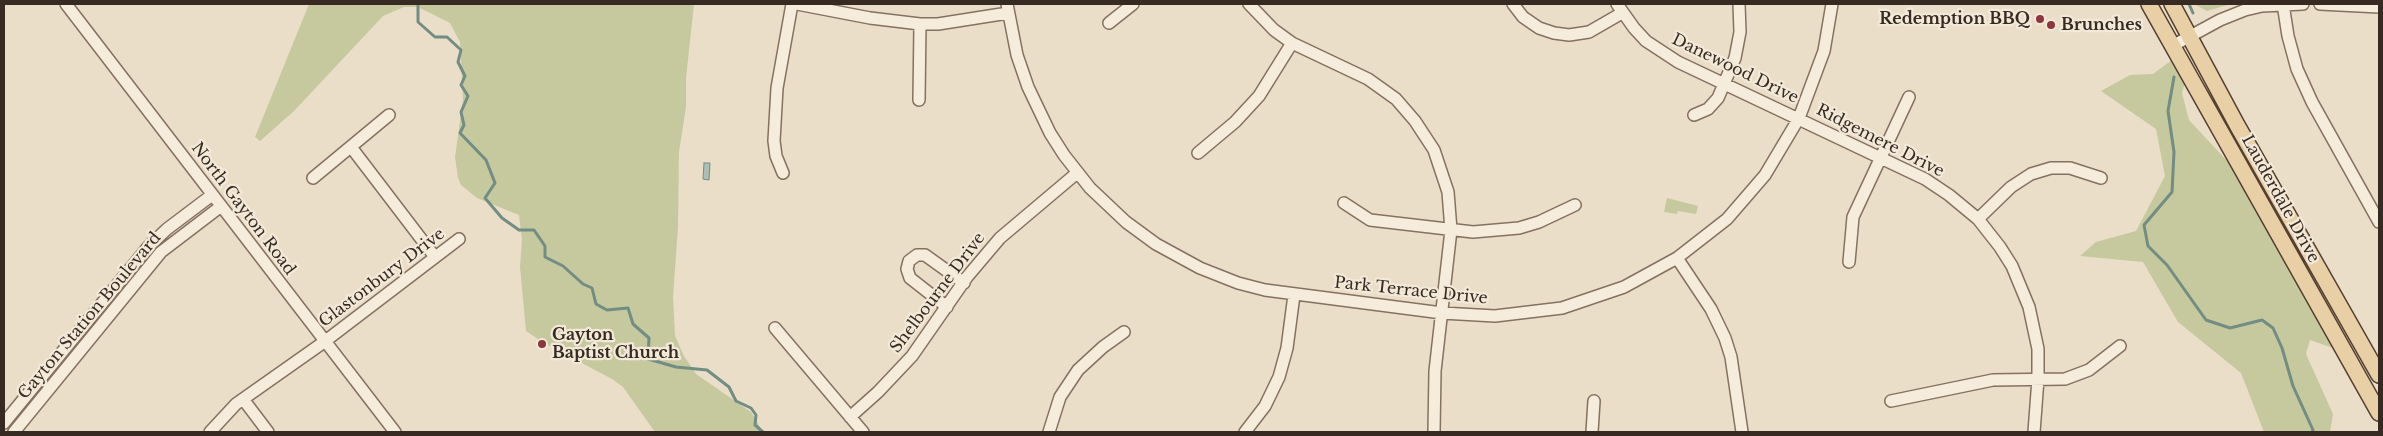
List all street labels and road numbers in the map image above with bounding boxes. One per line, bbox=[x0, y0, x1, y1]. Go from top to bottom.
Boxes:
street label: Danewood Drive bbox=[1669, 30, 1801, 108]
street label: Ridgemere Drive bbox=[1813, 100, 1947, 182]
street label: Lauderdale Drive bbox=[2237, 132, 2323, 266]
street label: North Gayton Road bbox=[187, 139, 299, 279]
street label: Glastonbury Drive bbox=[315, 225, 449, 331]
street label: Gayton Station Boulevard bbox=[15, 229, 165, 403]
street label: Shelbourne Drive bbox=[887, 229, 989, 357]
street label: Park Terrace Drive bbox=[1333, 273, 1489, 309]

